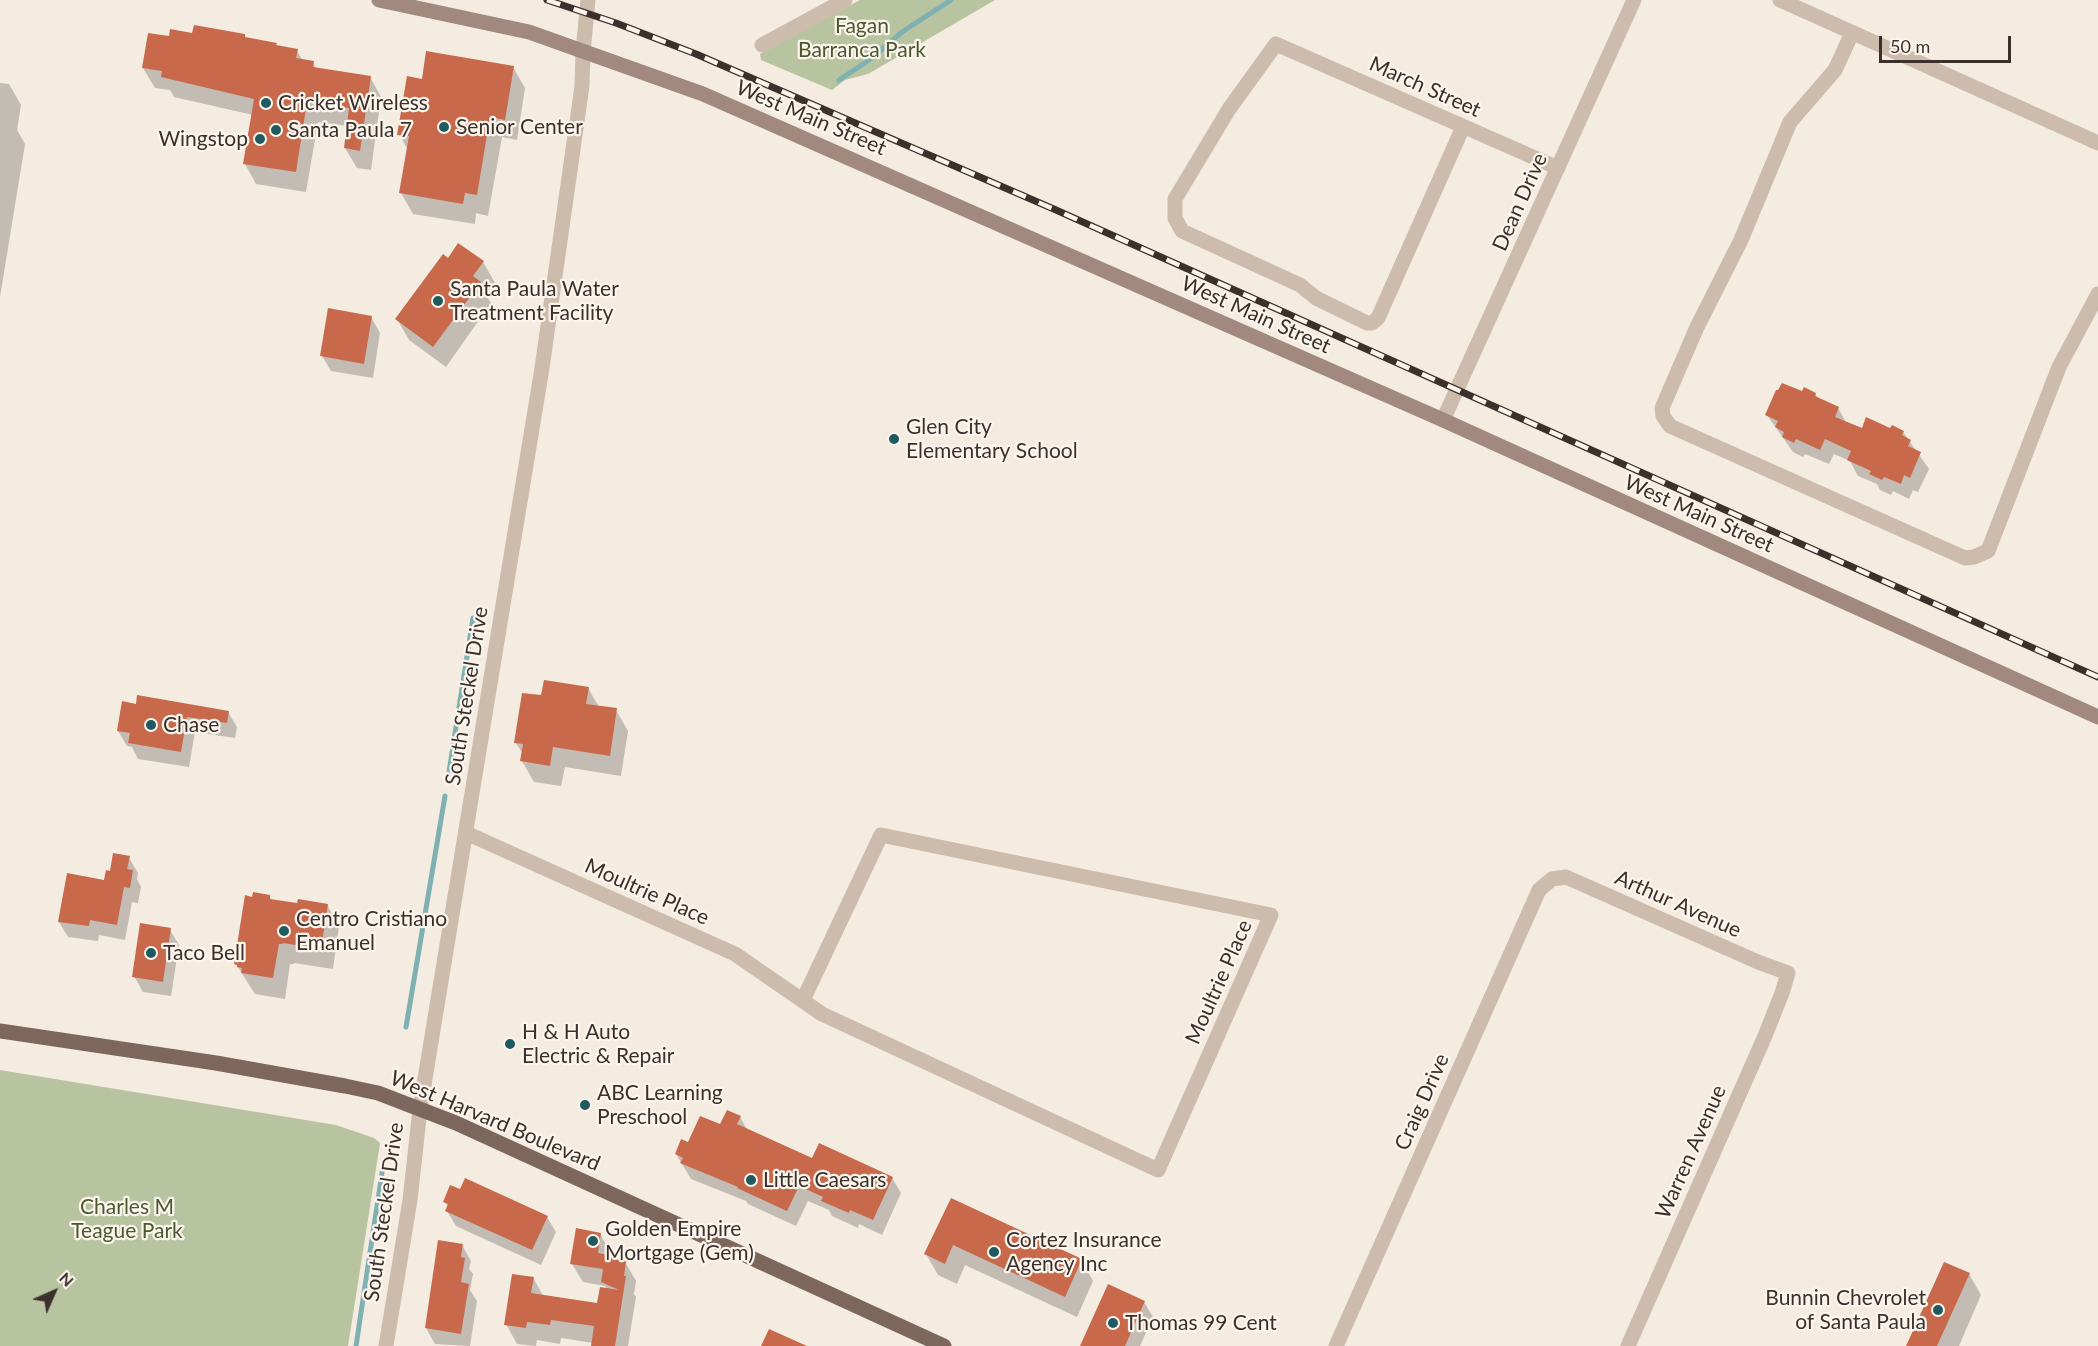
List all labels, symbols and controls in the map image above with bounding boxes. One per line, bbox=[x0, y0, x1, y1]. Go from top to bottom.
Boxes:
park label: Fagan Barranca Park bbox=[798, 13, 926, 63]
scale bar bbox=[1882, 24, 2014, 62]
text: 50 m bbox=[1890, 35, 1930, 57]
street label: March Street bbox=[1365, 51, 1485, 123]
street label: West Main Street bbox=[732, 75, 890, 161]
place label: Cricket Wireless bbox=[278, 90, 428, 116]
marker: Cricket Wireless bbox=[259, 96, 273, 110]
place label: Senior Center bbox=[456, 114, 583, 140]
place label: Santa Paula 7 bbox=[288, 117, 412, 143]
marker: Senior Center bbox=[437, 120, 451, 134]
marker: Santa Paula 7 bbox=[269, 123, 283, 137]
place label: Wingstop bbox=[158, 126, 248, 152]
marker: Wingstop bbox=[253, 132, 267, 146]
street label: Dean Drive bbox=[1487, 149, 1553, 255]
street label: West Main Street bbox=[1177, 271, 1335, 359]
place label: Santa Paula Water Treatment Facility bbox=[450, 276, 619, 326]
marker: Santa Paula Water Treatment Facility bbox=[431, 294, 445, 308]
place label: Glen City Elementary School bbox=[906, 414, 1078, 464]
marker: Glen City Elementary School bbox=[887, 432, 901, 446]
street label: West Main Street bbox=[1620, 470, 1778, 558]
street label: South Steckel Drive bbox=[440, 605, 494, 787]
place label: Chase bbox=[163, 712, 219, 738]
marker: Chase bbox=[144, 718, 158, 732]
street label: Moultrie Place bbox=[581, 853, 713, 931]
street label: Arthur Avenue bbox=[1611, 865, 1745, 943]
place label: Centro Cristiano Emanuel bbox=[296, 906, 447, 956]
street label: Moultrie Place bbox=[1180, 916, 1258, 1048]
marker: Centro Cristiano Emanuel bbox=[277, 924, 291, 938]
place label: Taco Bell bbox=[163, 940, 245, 966]
marker: Taco Bell bbox=[144, 946, 158, 960]
place label: H & H Auto Electric & Repair bbox=[522, 1019, 675, 1069]
marker: H & H Auto Electric & Repair bbox=[503, 1037, 517, 1051]
street label: Craig Drive bbox=[1389, 1050, 1455, 1154]
street label: West Harvard Boulevard bbox=[386, 1065, 604, 1177]
place label: ABC Learning Preschool bbox=[597, 1080, 723, 1130]
street label: Warren Avenue bbox=[1650, 1081, 1732, 1223]
marker: ABC Learning Preschool bbox=[578, 1098, 592, 1112]
street label: South Steckel Drive bbox=[359, 1121, 409, 1303]
place label: Little Caesars bbox=[763, 1167, 886, 1193]
marker: Little Caesars bbox=[744, 1173, 758, 1187]
park label: Charles M Teague Park bbox=[71, 1194, 183, 1244]
place label: Golden Empire Mortgage (Gem) bbox=[605, 1216, 754, 1266]
place label: Cortez Insurance Agency Inc bbox=[1006, 1227, 1162, 1277]
marker: Golden Empire Mortgage (Gem) bbox=[586, 1234, 600, 1248]
marker: Cortez Insurance Agency Inc bbox=[987, 1245, 1001, 1259]
north arrow bbox=[24, 1262, 84, 1322]
text: N bbox=[56, 1268, 78, 1290]
place label: Bunnin Chevrolet of Santa Paula bbox=[1765, 1285, 1926, 1335]
marker: Bunnin Chevrolet of Santa Paula bbox=[1931, 1303, 1945, 1317]
place label: Thomas 99 Cent bbox=[1125, 1310, 1277, 1336]
marker: Thomas 99 Cent bbox=[1106, 1316, 1120, 1330]

